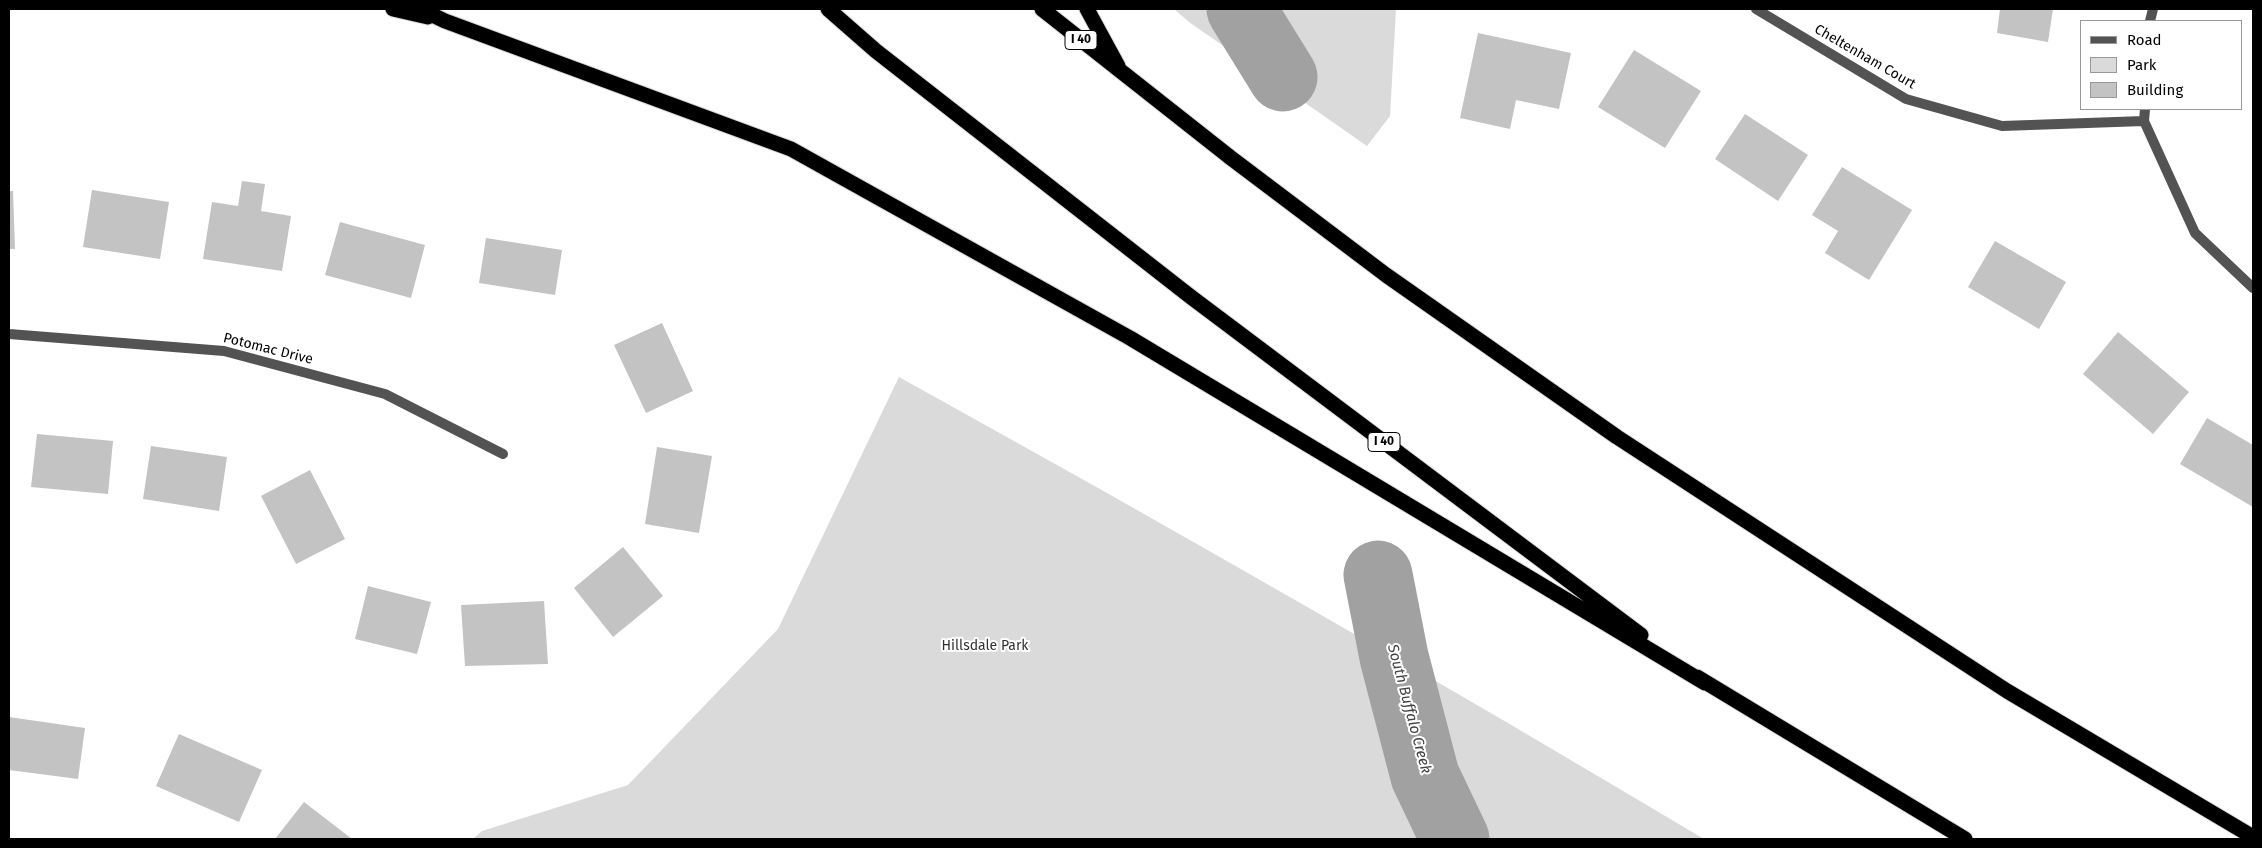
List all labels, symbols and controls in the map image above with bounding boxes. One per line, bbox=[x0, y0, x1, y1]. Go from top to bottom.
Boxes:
legend bbox=[2080, 20, 2242, 110]
street label: Cheltenham Court bbox=[1811, 21, 1919, 93]
road number: I 40 bbox=[1065, 30, 1097, 50]
text: Road bbox=[2127, 31, 2162, 49]
text: Park bbox=[2127, 56, 2157, 74]
text: Building bbox=[2127, 81, 2183, 99]
street label: Potomac Drive bbox=[221, 330, 315, 368]
road number: I 40 bbox=[1368, 432, 1400, 452]
park label: Hillsdale Park bbox=[942, 638, 1028, 654]
water label: South Buffalo Creek bbox=[1383, 642, 1435, 776]

